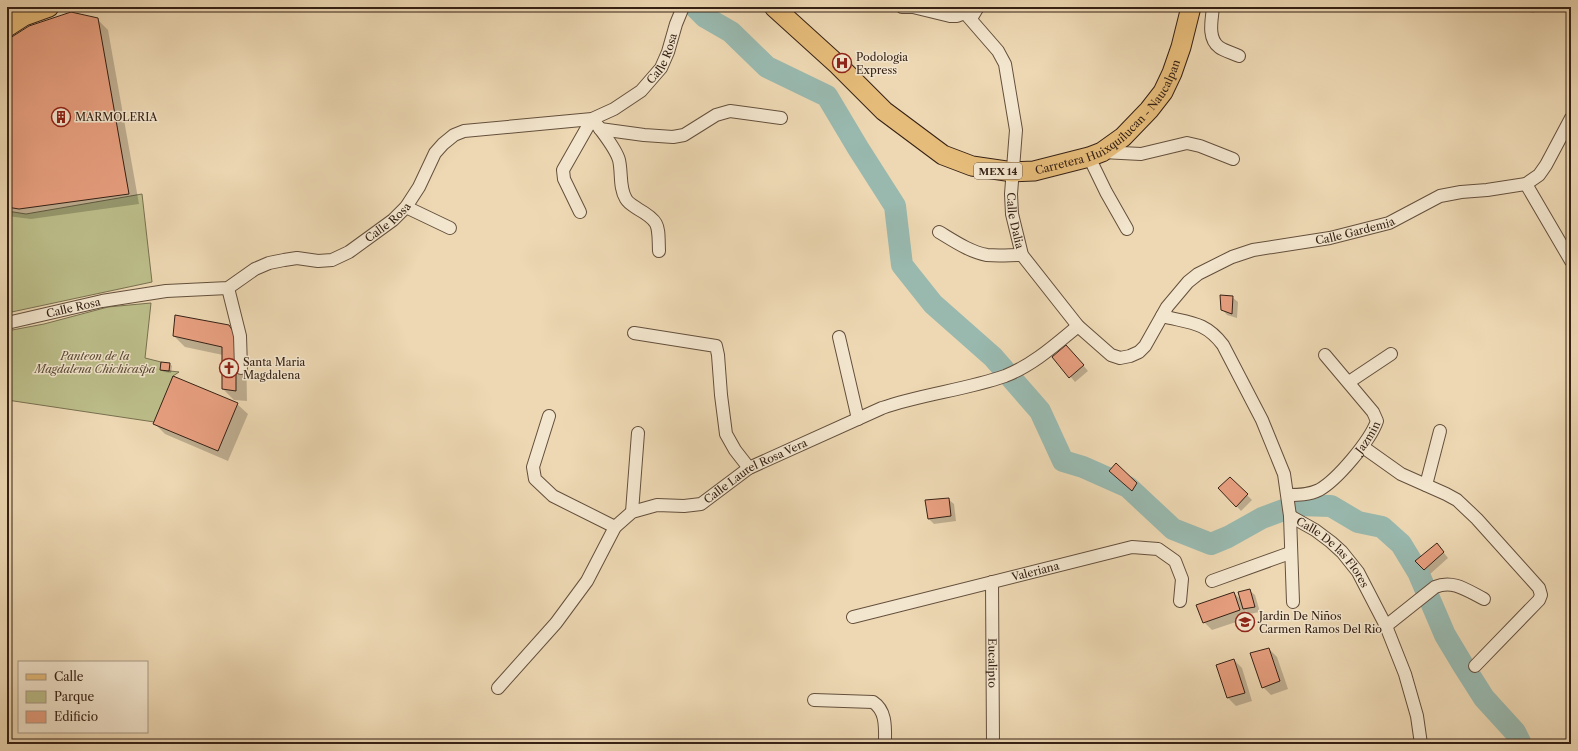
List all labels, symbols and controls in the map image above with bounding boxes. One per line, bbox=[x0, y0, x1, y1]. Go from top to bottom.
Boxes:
street label: Calle Rosa bbox=[643, 31, 680, 87]
place label: Podologia Express bbox=[856, 50, 908, 77]
hospital icon: Podologia Express bbox=[831, 52, 853, 74]
street label: Carretera Huixquilucan - Naucalpan bbox=[1034, 57, 1183, 177]
building icon: MARMOLERIA bbox=[50, 106, 72, 128]
place label: MARMOLERIA bbox=[75, 110, 158, 124]
road number: MEX 14 bbox=[974, 163, 1022, 179]
street label: Calle Dalia bbox=[1004, 192, 1027, 250]
street label: Calle Rosa bbox=[362, 200, 414, 245]
street label: Calle Gardemia bbox=[1314, 214, 1398, 247]
street label: Calle Rosa bbox=[45, 295, 102, 321]
park label: Panteon de la Magdalena Chichicaspa bbox=[33, 349, 156, 376]
place label: Santa Maria Magdalena bbox=[243, 355, 306, 382]
church icon: Santa Maria Magdalena bbox=[218, 357, 240, 379]
street label: Jazmin bbox=[1351, 419, 1383, 458]
street label: Calle Laurel Rosa Vera bbox=[701, 436, 810, 507]
street label: Calle De las Flores bbox=[1294, 514, 1372, 590]
street label: Valeriana bbox=[1009, 558, 1061, 584]
place label: Jardin De Niños Carmen Ramos Del Rio bbox=[1257, 609, 1382, 636]
school or university icon: Jardin De Niños Carmen Ramos Del Rio bbox=[1234, 611, 1256, 633]
street label: Eucalipto bbox=[985, 638, 1000, 688]
legend bbox=[18, 661, 148, 733]
text: Calle bbox=[54, 669, 84, 684]
text: Parque bbox=[54, 689, 95, 704]
text: Edificio bbox=[54, 709, 98, 724]

